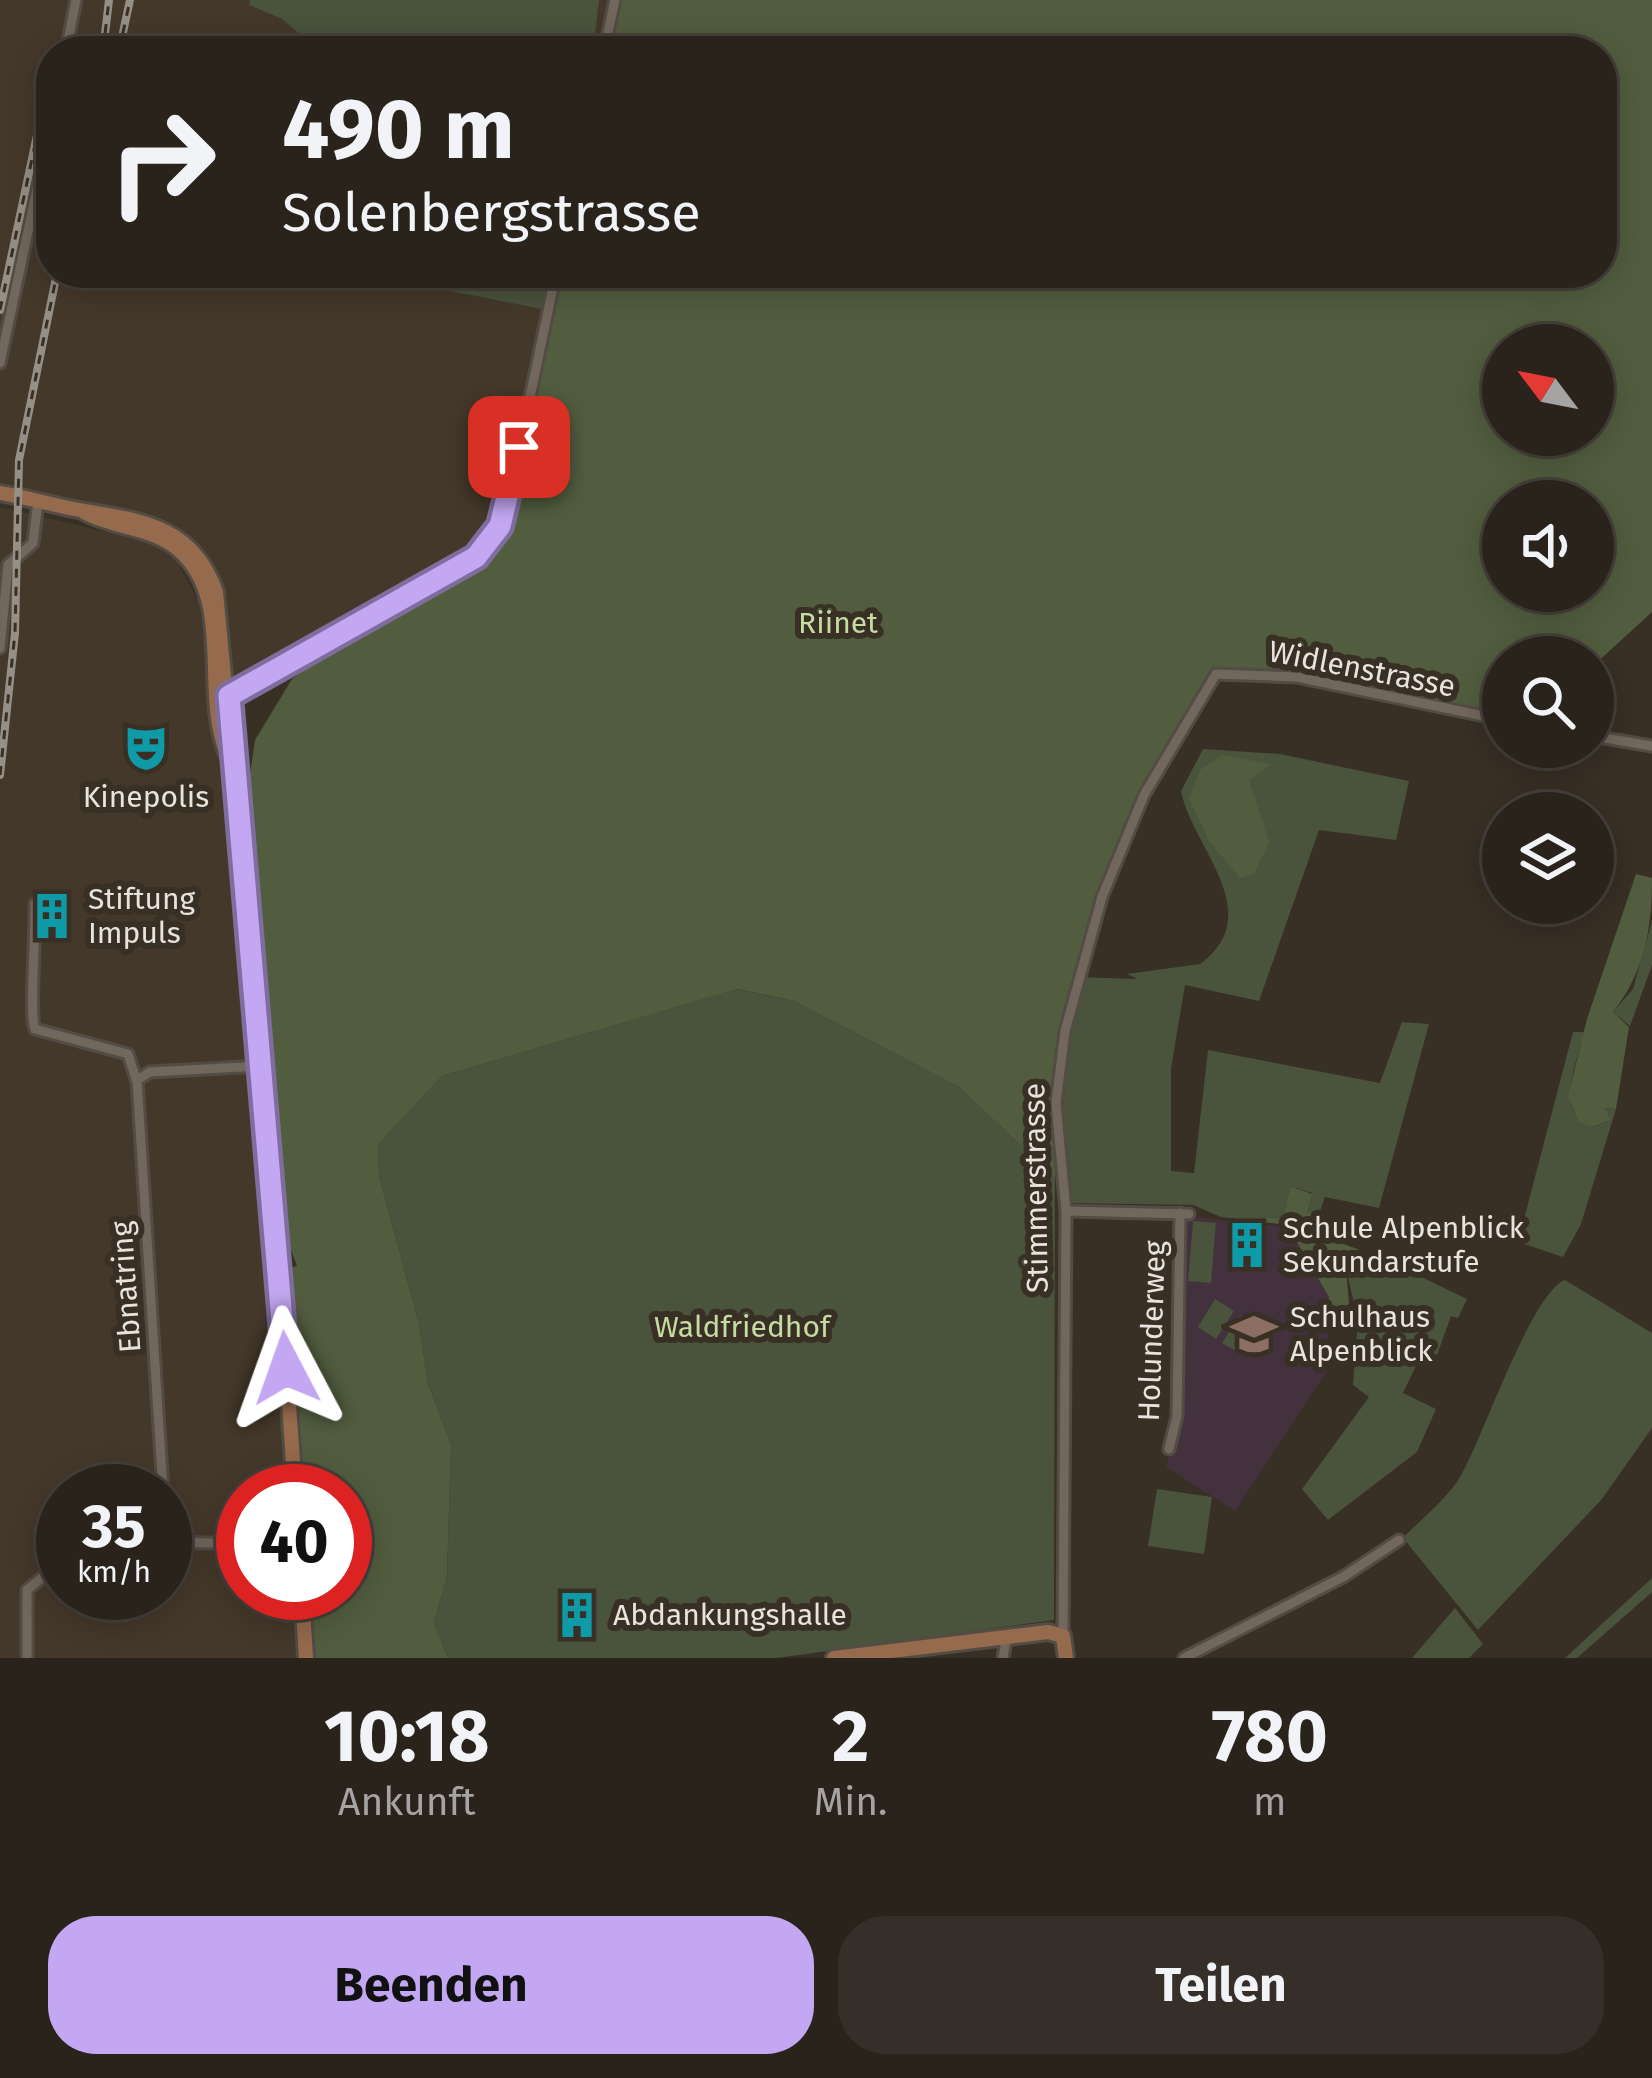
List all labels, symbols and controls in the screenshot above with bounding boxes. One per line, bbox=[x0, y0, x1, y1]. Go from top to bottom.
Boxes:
text: 490 m bbox=[282, 79, 515, 180]
icon: right bbox=[84, 84, 240, 240]
text: Solenbergstrasse bbox=[282, 181, 701, 245]
north arrow bbox=[1482, 324, 1614, 456]
map controls bbox=[1482, 324, 1614, 924]
pin bbox=[468, 396, 570, 498]
icon: arrive bbox=[486, 414, 552, 480]
button: sound bbox=[1482, 480, 1614, 612]
park label: Riinet bbox=[798, 605, 878, 641]
street label: Widlenstrasse bbox=[1266, 633, 1458, 705]
button: search bbox=[1482, 636, 1614, 768]
theatre icon: Kinepolis bbox=[121, 723, 171, 773]
place label: Kinepolis bbox=[83, 779, 209, 815]
button: layers bbox=[1482, 792, 1614, 924]
place label: Stiftung Impuls bbox=[88, 881, 196, 951]
building icon: Stiftung Impuls bbox=[27, 891, 77, 941]
street label: Stimmerstrasse bbox=[1016, 1083, 1056, 1293]
place label: Schule Alpenblick Sekundarstufe bbox=[1283, 1210, 1525, 1280]
street label: Ebnatring bbox=[103, 1220, 149, 1354]
building icon: Schule Alpenblick Sekundarstufe bbox=[1222, 1220, 1272, 1270]
street label: Holunderweg bbox=[1131, 1239, 1173, 1422]
place label: Schulhaus Alpenblick bbox=[1290, 1299, 1433, 1369]
position arrow bbox=[223, 1305, 349, 1431]
park label: Waldfriedhof bbox=[654, 1309, 832, 1345]
school or university icon: Schulhaus Alpenblick bbox=[1229, 1309, 1279, 1359]
speed limit sign: 40 bbox=[216, 1464, 372, 1620]
text: 35 bbox=[82, 1491, 146, 1563]
text: km/h bbox=[77, 1554, 151, 1590]
building icon: Abdankungshalle bbox=[552, 1590, 602, 1640]
place label: Abdankungshalle bbox=[613, 1597, 847, 1633]
text: 10:18 bbox=[324, 1694, 490, 1780]
text: 2 bbox=[832, 1694, 869, 1780]
text: 780 bbox=[1211, 1694, 1328, 1780]
text: Ankunft bbox=[338, 1779, 476, 1825]
text: Min. bbox=[814, 1779, 887, 1825]
text: m bbox=[1253, 1779, 1286, 1825]
button: Beenden bbox=[48, 1916, 814, 2054]
button: Teilen bbox=[838, 1916, 1604, 2054]

